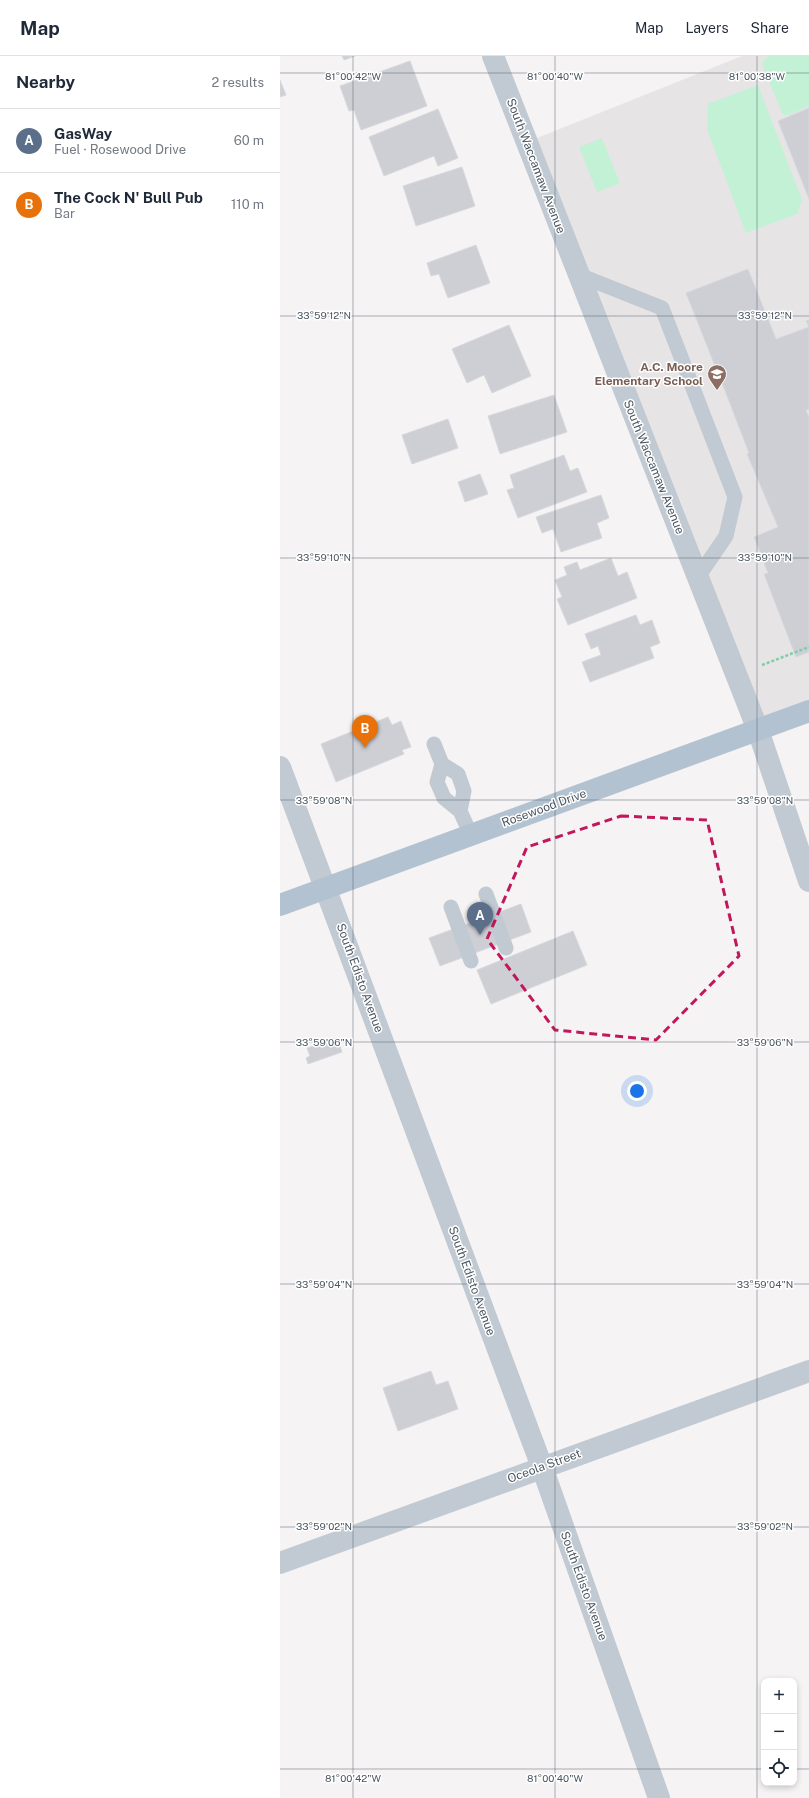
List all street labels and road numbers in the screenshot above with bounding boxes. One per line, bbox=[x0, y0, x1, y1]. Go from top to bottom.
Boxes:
street label: South Waccamaw Avenue bbox=[504, 97, 568, 236]
street label: South Waccamaw Avenue bbox=[621, 398, 687, 536]
street label: Rosewood Drive bbox=[500, 786, 588, 830]
street label: South Edisto Avenue bbox=[334, 922, 386, 1035]
street label: South Edisto Avenue bbox=[446, 1225, 498, 1338]
street label: Oceola Street bbox=[505, 1446, 583, 1486]
street label: South Edisto Avenue bbox=[558, 1530, 610, 1643]

